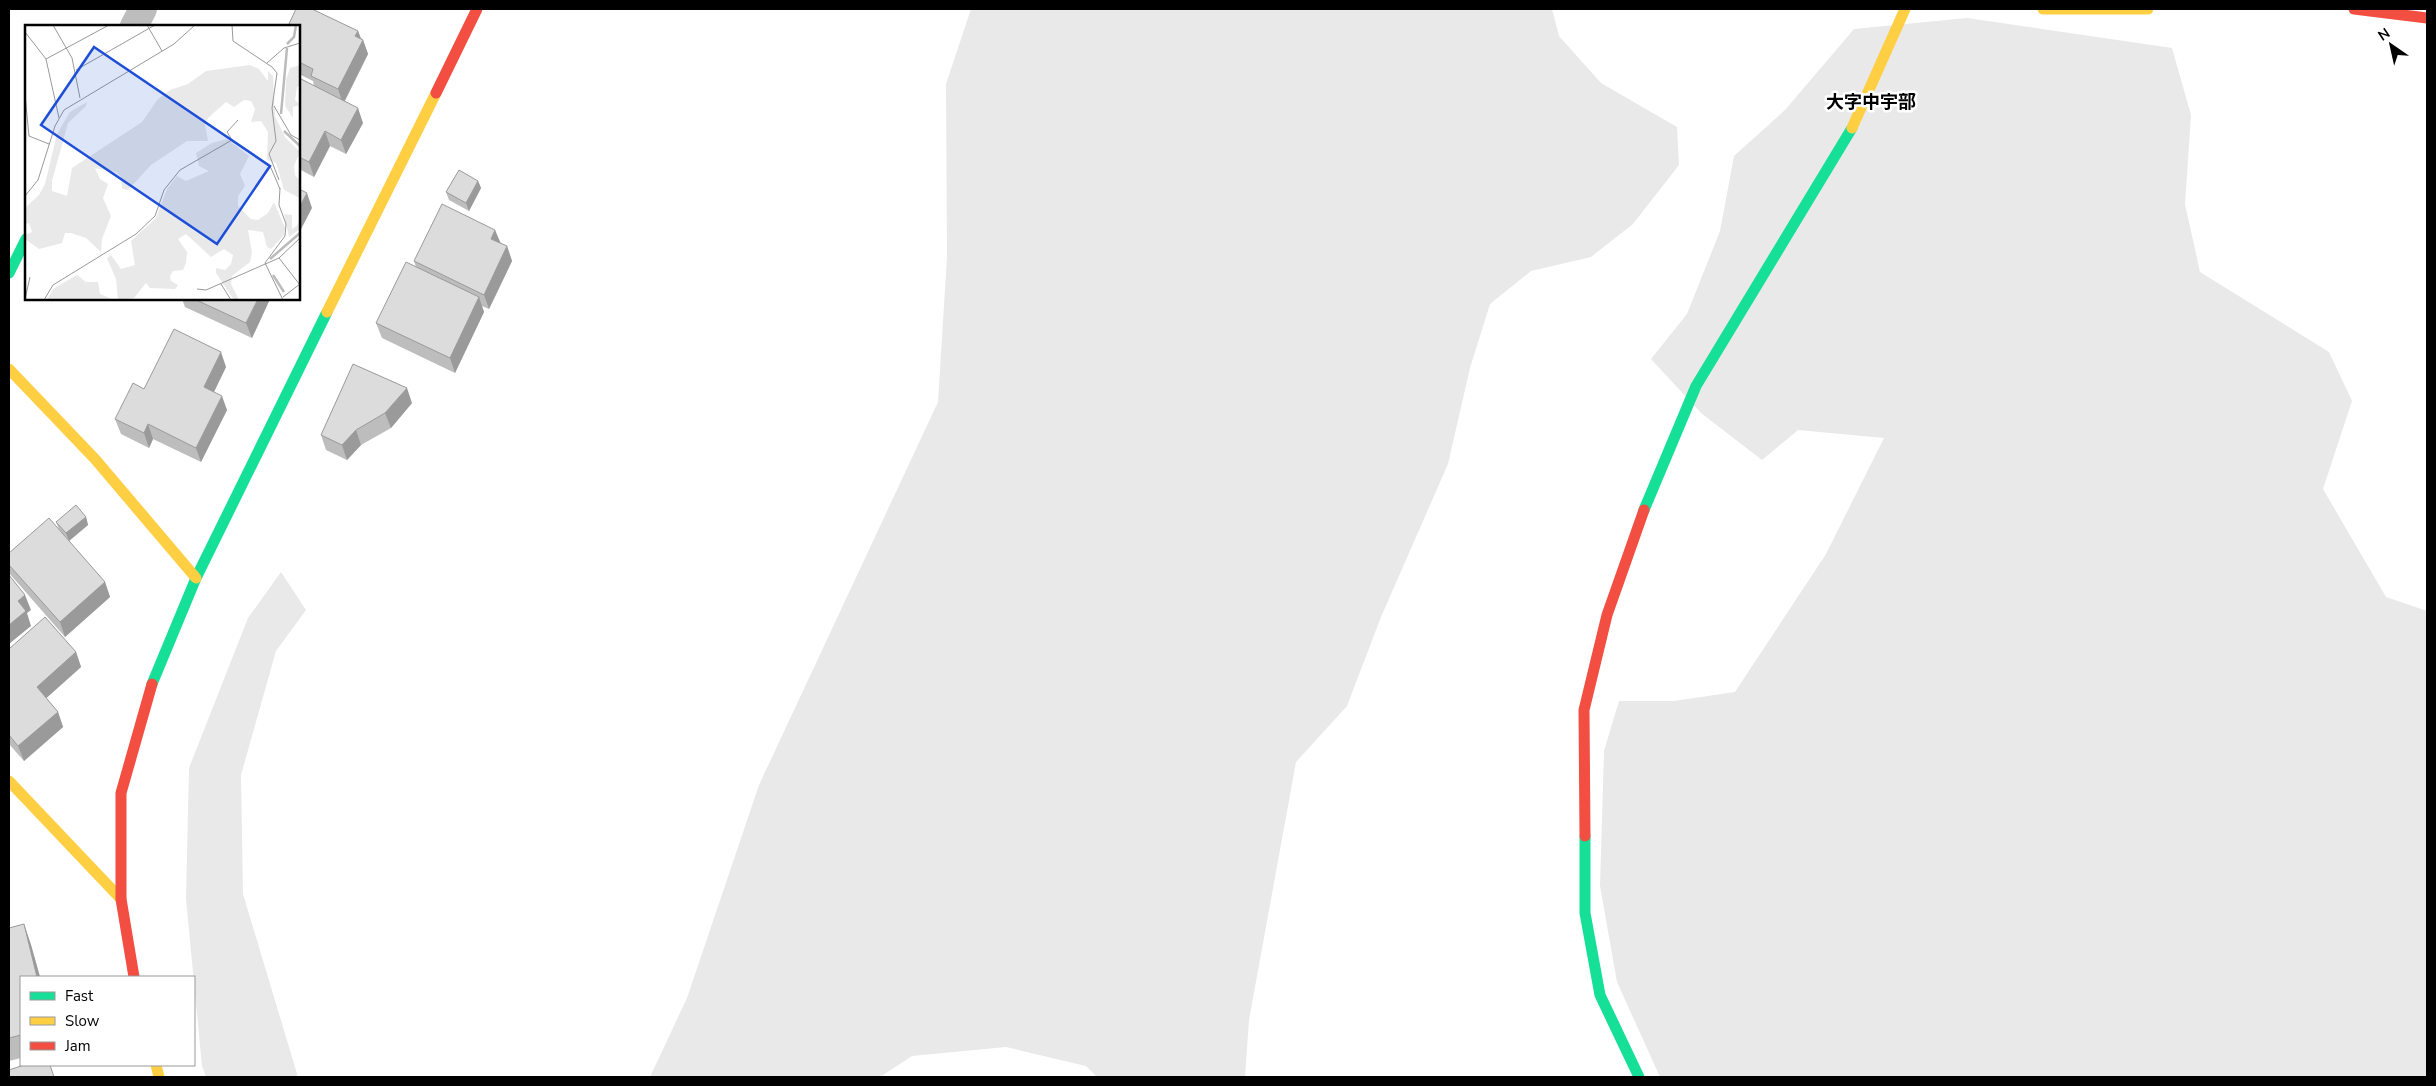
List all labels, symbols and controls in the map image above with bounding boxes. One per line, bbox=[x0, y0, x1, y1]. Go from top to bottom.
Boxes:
north arrow bbox=[2366, 20, 2416, 70]
text: N bbox=[2374, 24, 2394, 45]
inset map bbox=[25, 25, 300, 300]
district label: 大字中宇部 bbox=[1826, 90, 1916, 114]
legend bbox=[20, 976, 195, 1066]
text: Fast bbox=[65, 986, 94, 1006]
text: Slow bbox=[65, 1011, 100, 1031]
text: Jam bbox=[64, 1036, 91, 1056]

